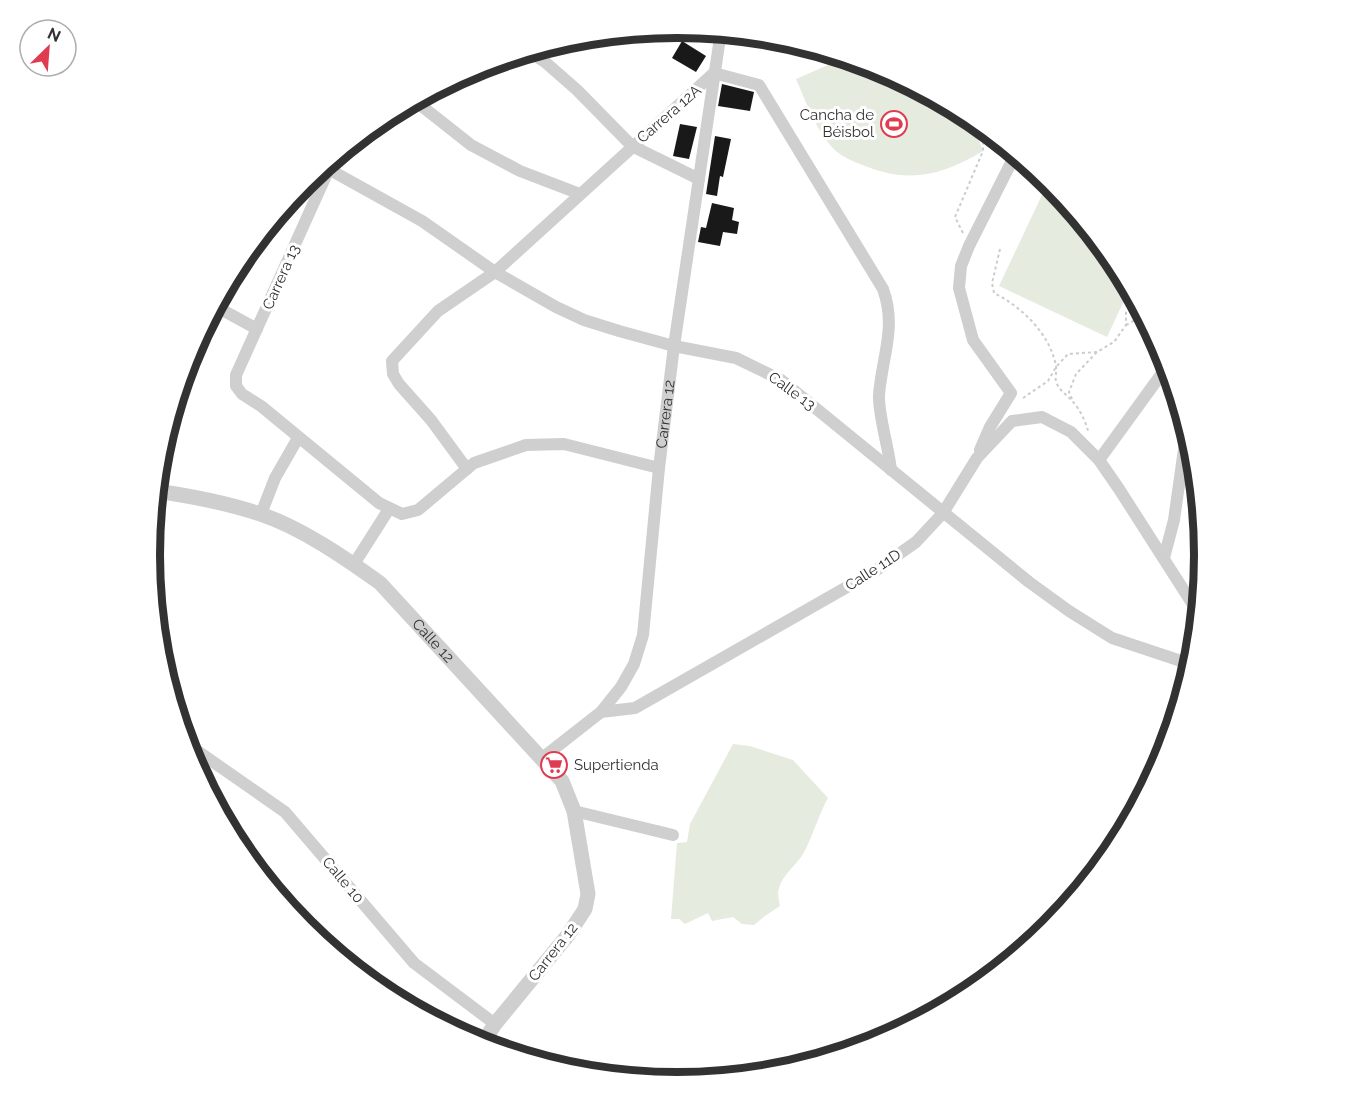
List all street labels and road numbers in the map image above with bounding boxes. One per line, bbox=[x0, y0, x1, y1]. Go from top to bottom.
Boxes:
street label: Carrera 12A bbox=[633, 81, 705, 147]
street label: Carrera 13 bbox=[259, 242, 303, 312]
street label: Calle 13 bbox=[765, 368, 819, 414]
street label: Carrera 12 bbox=[652, 379, 679, 450]
street label: Calle 11D bbox=[842, 545, 904, 595]
street label: Calle 12 bbox=[408, 615, 458, 667]
street label: Calle 10 bbox=[318, 853, 368, 907]
street label: Carrera 12 bbox=[525, 919, 581, 985]

